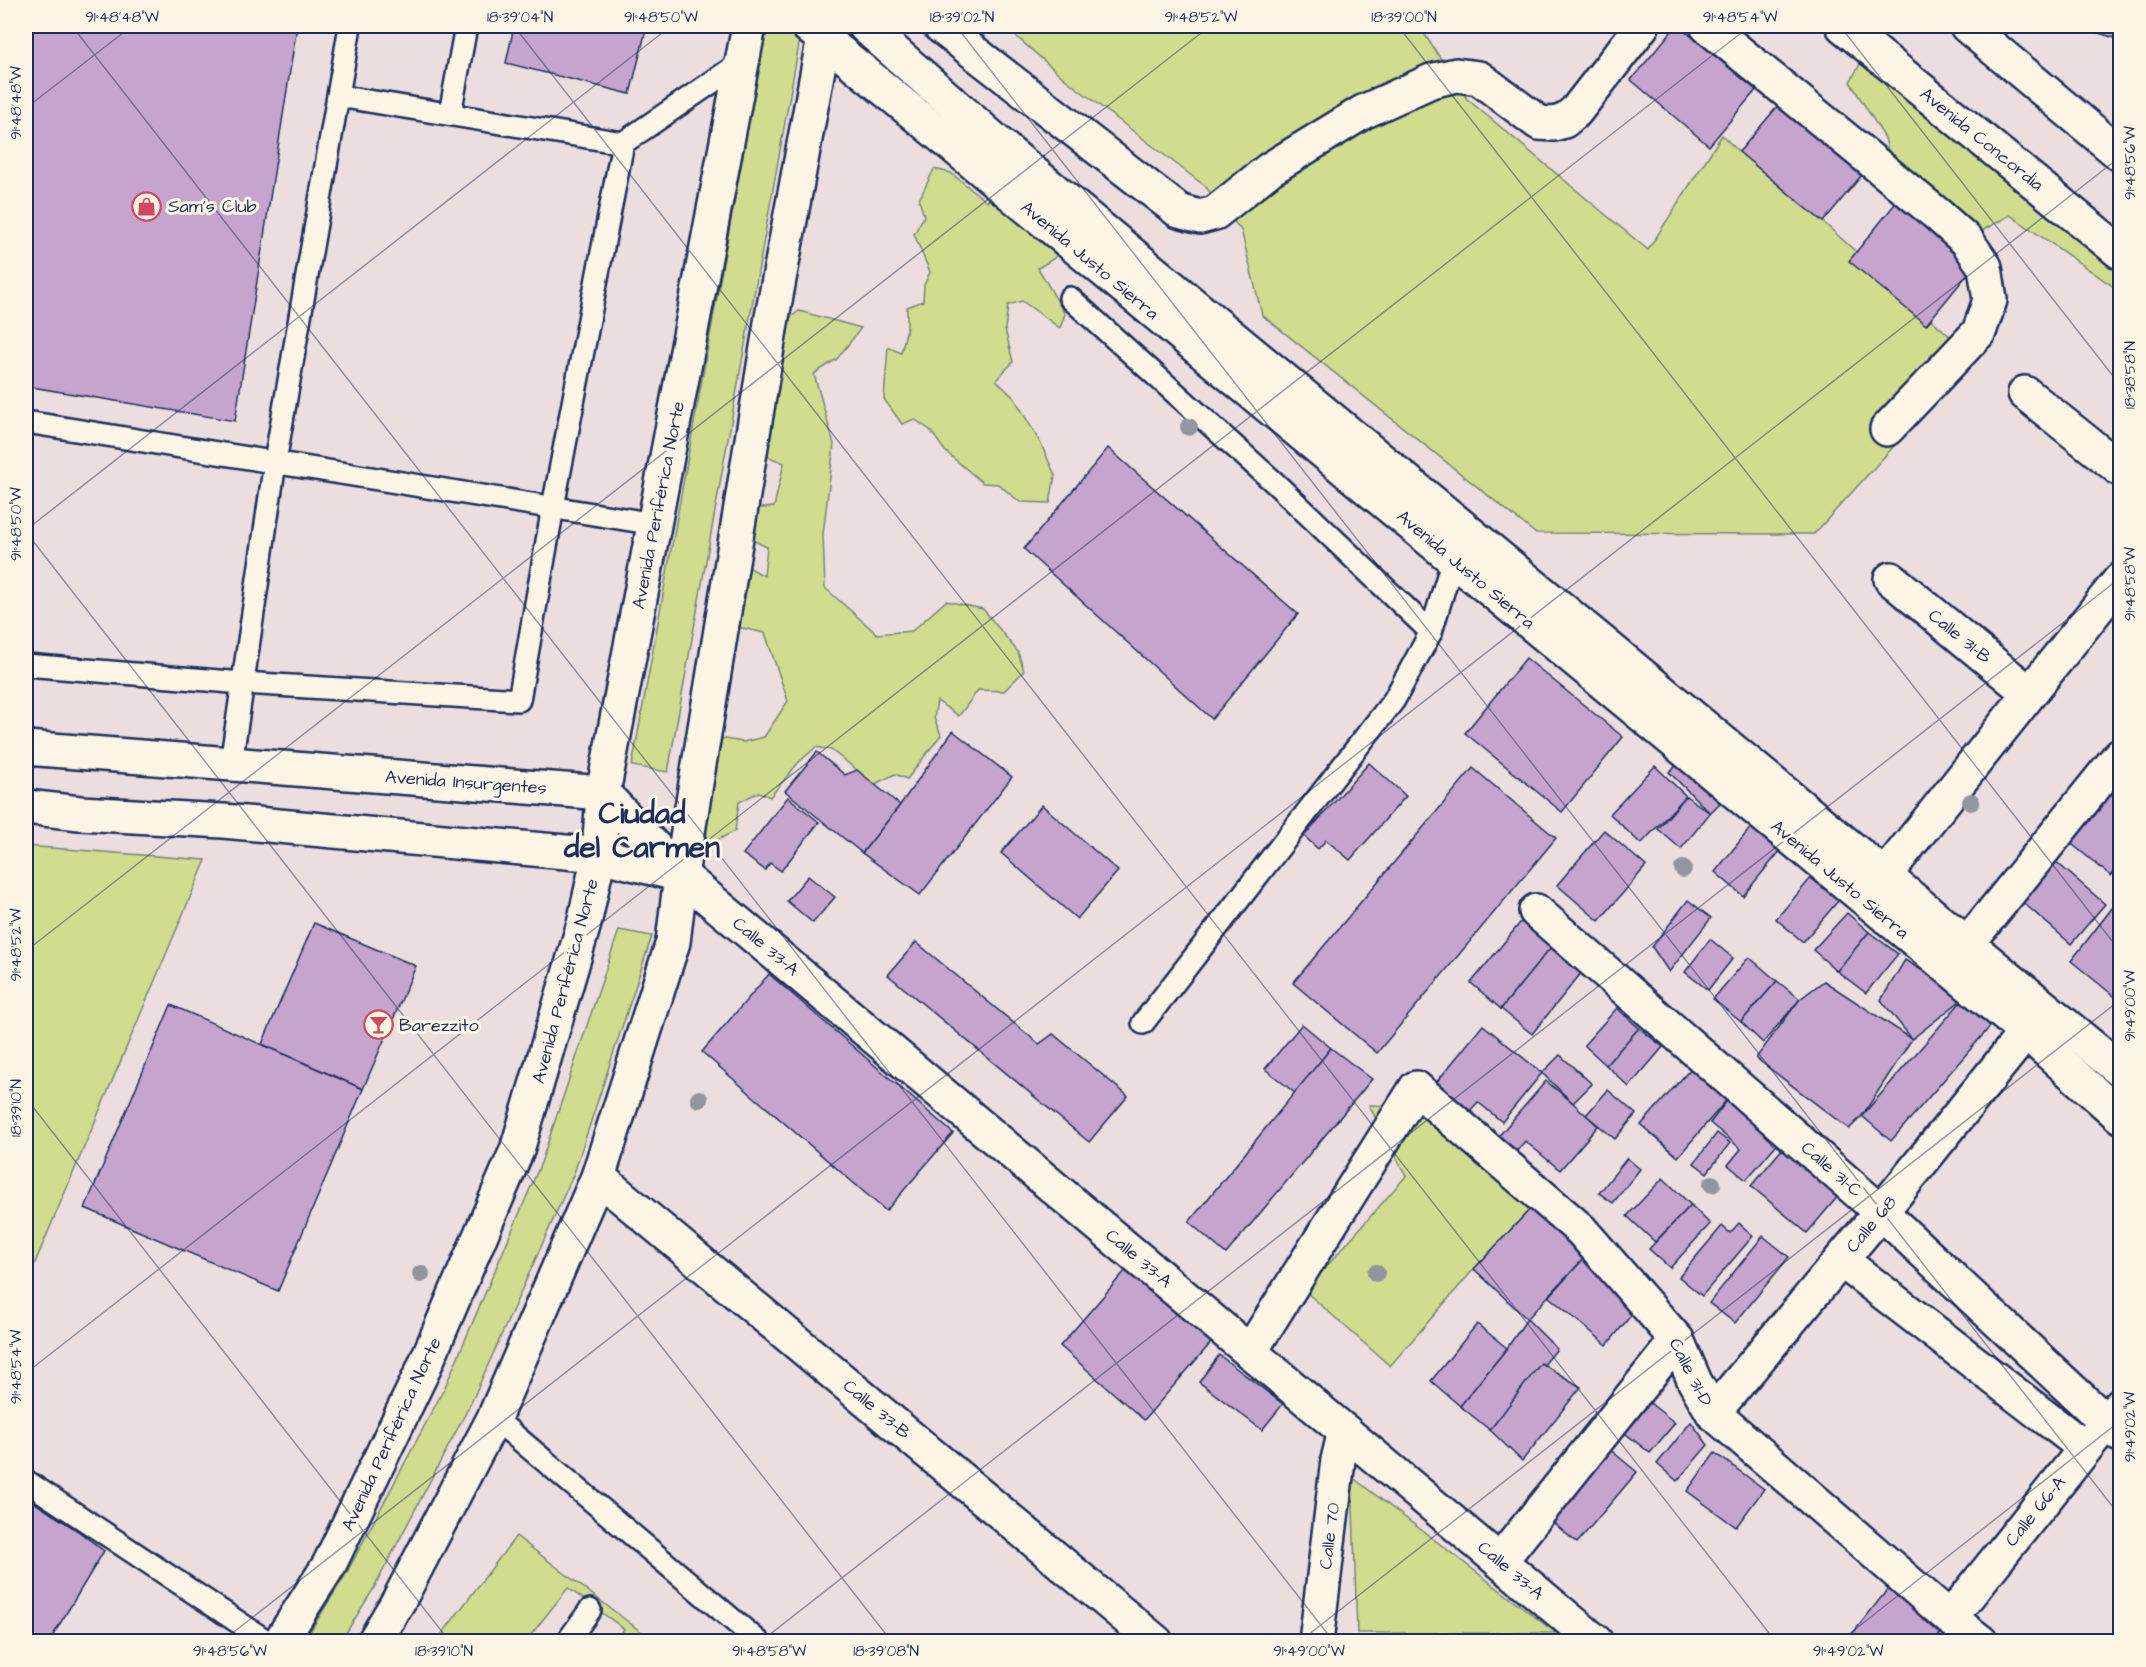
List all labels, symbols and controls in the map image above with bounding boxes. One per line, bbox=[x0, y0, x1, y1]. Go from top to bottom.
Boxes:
text: 91°48'48"W bbox=[85, 7, 159, 28]
text: 18°39'04"N bbox=[487, 7, 553, 28]
text: 91°48'50"W bbox=[624, 7, 698, 28]
text: 18°39'02"N bbox=[930, 7, 994, 28]
text: 91°48'52"W bbox=[1165, 7, 1237, 28]
text: 18°39'00"N bbox=[1371, 7, 1437, 28]
text: 91°48'54"W bbox=[1703, 7, 1777, 28]
text: 91°48'48"W bbox=[6, 66, 27, 140]
street label: Avenida Concordia bbox=[1915, 82, 2049, 197]
text: 91°48'56"W bbox=[2120, 126, 2141, 200]
shop icon: Sam's Club bbox=[131, 190, 163, 222]
place label: Sam's Club bbox=[168, 194, 257, 219]
street label: Avenida Justo Sierra bbox=[1015, 195, 1164, 326]
text: 18°38'58"N bbox=[2120, 341, 2141, 409]
street label: Avenida Periférica Norte bbox=[626, 399, 691, 611]
text: 91°48'50"W bbox=[6, 487, 27, 561]
street label: Avenida Justo Sierra bbox=[1391, 504, 1540, 635]
text: 91°48'58"W bbox=[2120, 547, 2141, 621]
street label: Calle 31-B bbox=[1923, 603, 1997, 670]
street label: Avenida Insurgentes bbox=[384, 764, 548, 802]
district label: Ciudad del Carmen bbox=[563, 793, 720, 869]
street label: Avenida Justo Sierra bbox=[1765, 814, 1914, 945]
street label: Avenida Periférica Norte bbox=[526, 876, 605, 1086]
text: 91°48'52"W bbox=[6, 909, 27, 981]
street label: Calle 33-A bbox=[727, 911, 805, 982]
text: 91°49'00"W bbox=[2120, 970, 2141, 1042]
bar icon: Barezzito bbox=[362, 1009, 394, 1041]
place label: Barezzito bbox=[399, 1013, 479, 1038]
text: 18°39'10"N bbox=[6, 1079, 27, 1137]
street label: Calle 31-C bbox=[1795, 1136, 1868, 1203]
street label: Calle 68 bbox=[1840, 1190, 1903, 1258]
street label: Calle 33-A bbox=[1100, 1223, 1178, 1294]
text: 91°48'54"W bbox=[6, 1330, 27, 1404]
street label: Avenida Periférica Norte bbox=[336, 1333, 447, 1535]
street label: Calle 31-D bbox=[1663, 1334, 1718, 1411]
street label: Calle 33-B bbox=[838, 1374, 916, 1445]
text: 91°49'02"W bbox=[2120, 1392, 2141, 1462]
street label: Calle 66-A bbox=[1999, 1470, 2072, 1552]
street label: Calle 70 bbox=[1313, 1501, 1346, 1571]
street label: Calle 33-A bbox=[1472, 1535, 1550, 1606]
text: 91°48'56"W bbox=[193, 1641, 267, 1662]
text: 18°39'10"N bbox=[415, 1641, 473, 1662]
text: 91°48'58"W bbox=[732, 1641, 806, 1662]
text: 18°39'08"N bbox=[853, 1641, 919, 1662]
text: 91°49'00"W bbox=[1273, 1641, 1345, 1662]
text: 91°49'02"W bbox=[1813, 1641, 1883, 1662]

